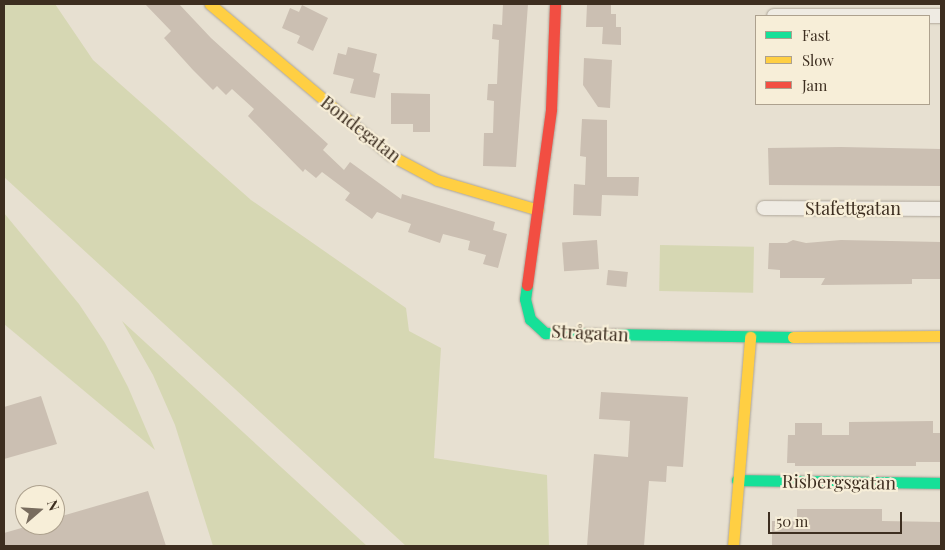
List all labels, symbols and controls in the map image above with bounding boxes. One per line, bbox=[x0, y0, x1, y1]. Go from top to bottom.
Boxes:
legend bbox=[755, 15, 930, 105]
text: Fast bbox=[802, 25, 830, 45]
text: Slow bbox=[802, 50, 834, 70]
text: Jam bbox=[802, 75, 827, 95]
street label: Bondegatan bbox=[317, 91, 405, 167]
street label: Stafettgatan bbox=[805, 197, 901, 219]
street label: Strågatan bbox=[551, 320, 629, 346]
street label: Risbergsgatan bbox=[782, 470, 896, 494]
north arrow bbox=[15, 485, 65, 535]
text: N bbox=[43, 497, 64, 513]
scale bar bbox=[770, 502, 904, 534]
text: 50 m bbox=[776, 511, 808, 531]

